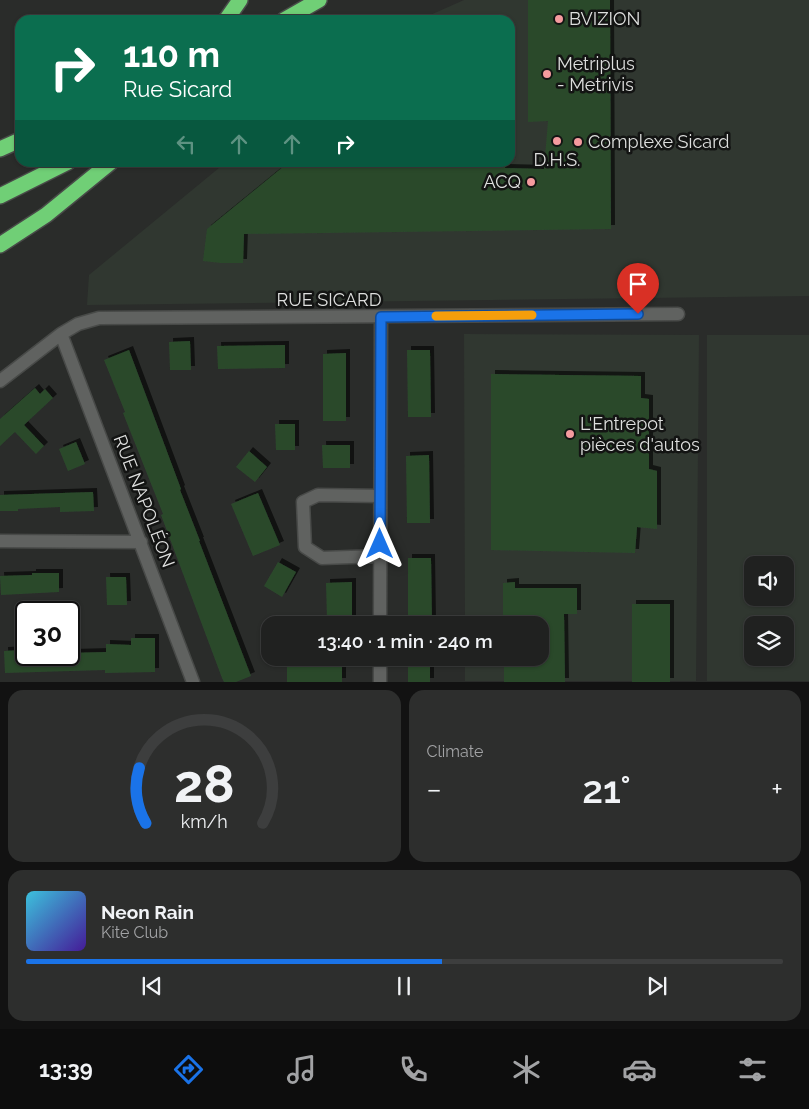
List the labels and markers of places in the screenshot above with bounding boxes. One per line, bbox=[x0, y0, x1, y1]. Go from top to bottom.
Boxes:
place label: BVIZION bbox=[569, 8, 641, 29]
marker: BVIZION bbox=[553, 13, 565, 25]
place label: Metriplus - Metrivis bbox=[557, 53, 635, 95]
marker: Metriplus - Metrivis bbox=[541, 68, 553, 80]
place label: Complexe Sicard bbox=[588, 131, 729, 152]
marker: D.H.S. bbox=[551, 135, 563, 147]
marker: Complexe Sicard bbox=[572, 136, 584, 148]
place label: D.H.S. bbox=[533, 149, 581, 170]
place label: ACQ bbox=[484, 171, 521, 192]
marker: ACQ bbox=[525, 176, 537, 188]
pin bbox=[617, 263, 659, 314]
place label: L'Entrepot pièces d'autos bbox=[580, 413, 700, 455]
marker: L'Entrepot pièces d'autos bbox=[564, 428, 576, 440]

